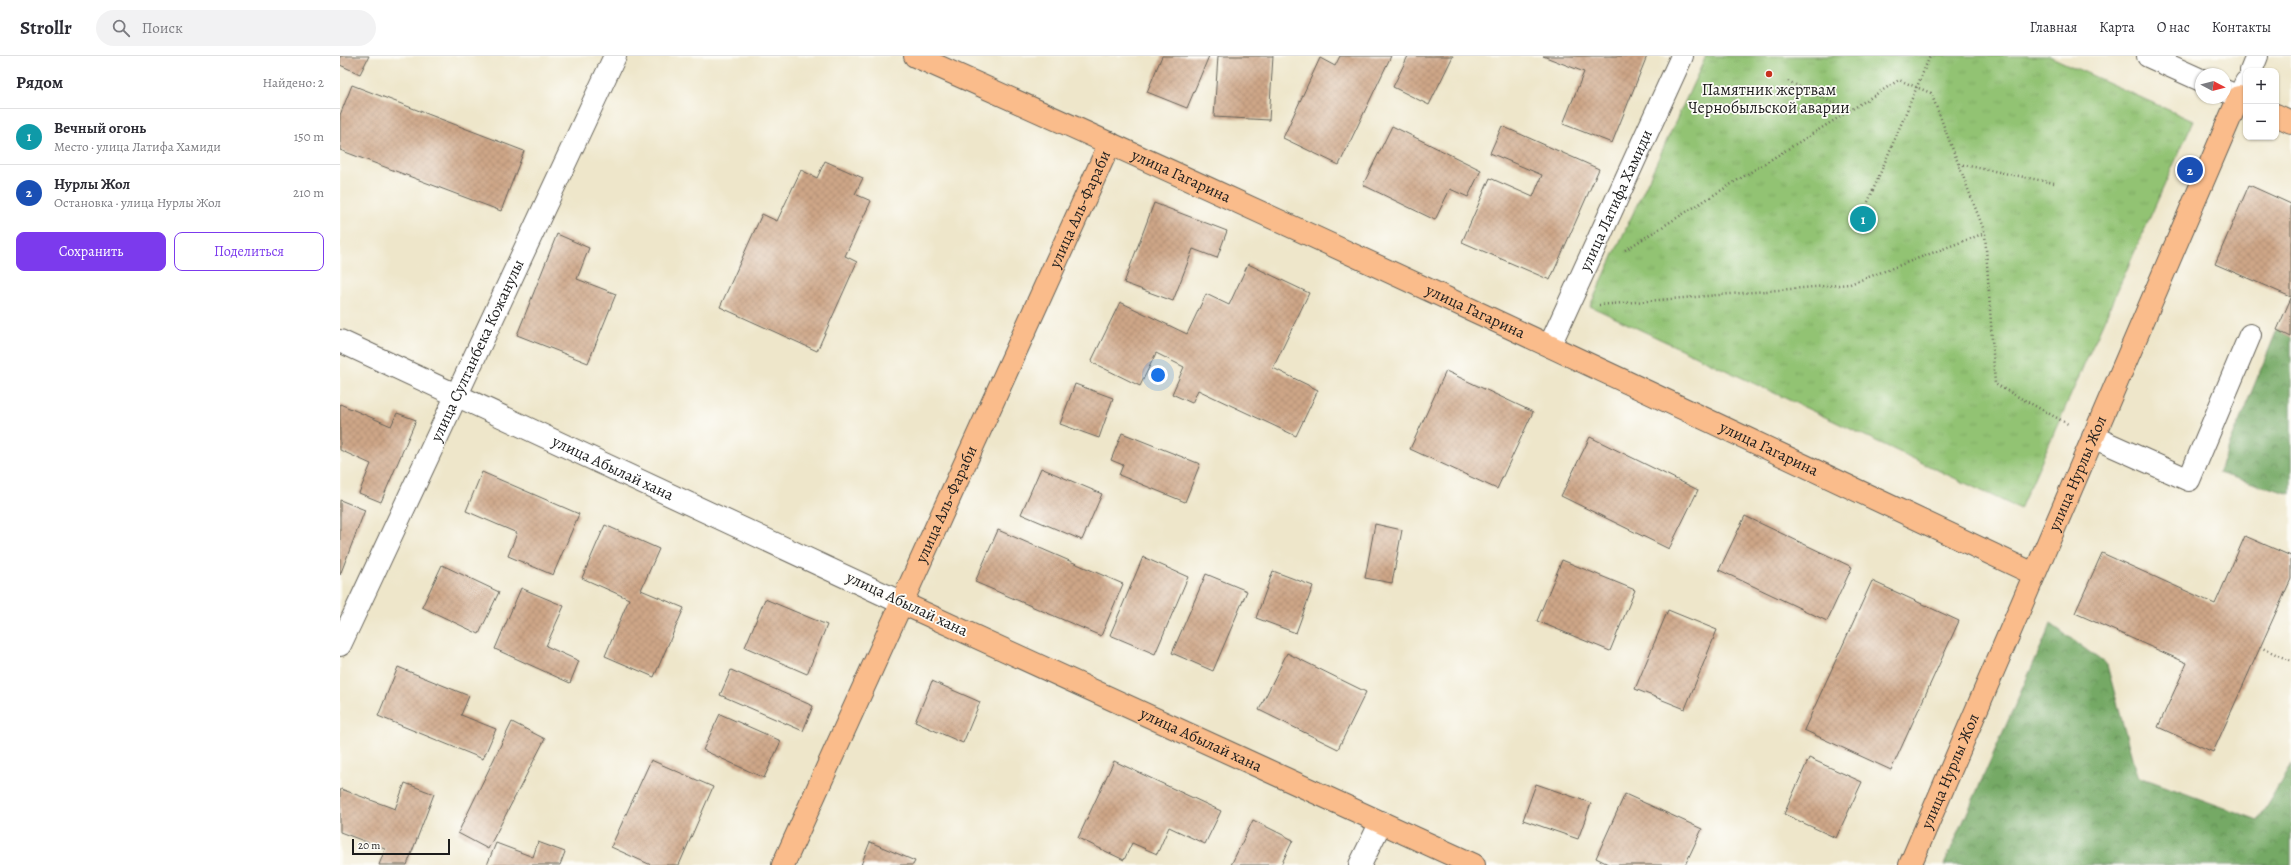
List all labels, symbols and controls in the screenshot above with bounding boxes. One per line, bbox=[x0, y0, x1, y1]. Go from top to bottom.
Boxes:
search box bbox=[96, 10, 376, 46]
text: Strollr bbox=[20, 15, 72, 41]
icon: search bbox=[110, 17, 132, 39]
text: Поиск bbox=[142, 18, 183, 38]
text: Главная bbox=[2030, 18, 2077, 37]
text: Карта bbox=[2099, 18, 2135, 37]
text: О нас bbox=[2157, 18, 2190, 37]
text: Контакты bbox=[2212, 18, 2271, 37]
north arrow bbox=[2195, 68, 2231, 104]
map controls bbox=[2243, 68, 2279, 140]
button: + bbox=[2243, 68, 2279, 104]
marker: Памятник жертвам Чернобыльской аварии bbox=[1764, 69, 1774, 79]
text: Рядом bbox=[16, 71, 63, 94]
text: Найдено: 2 bbox=[263, 74, 324, 91]
place label: Памятник жертвам Чернобыльской аварии bbox=[1688, 79, 1850, 119]
button: − bbox=[2243, 104, 2279, 140]
text: Вечный огонь bbox=[54, 118, 146, 138]
street label: улица Латифа Хамиди bbox=[1574, 126, 1658, 276]
text: 1 bbox=[27, 128, 31, 145]
text: 150 m bbox=[294, 128, 324, 145]
text: Место · улица Латифа Хамиди bbox=[54, 138, 221, 155]
street label: улица Гагарина bbox=[1127, 143, 1235, 208]
street label: улица Аль-Фараби bbox=[1043, 147, 1116, 272]
pin: 2 bbox=[2177, 155, 2203, 185]
text: Нурлы Жол bbox=[54, 174, 130, 194]
text: 2 bbox=[26, 184, 32, 201]
text: 210 m bbox=[293, 184, 324, 201]
text: Остановка · улица Нурлы Жол bbox=[54, 194, 221, 211]
pin: 1 bbox=[1850, 204, 1876, 234]
button: Сохранить bbox=[16, 232, 166, 271]
button: Поделиться bbox=[174, 232, 324, 271]
street label: улица Султанбека Кожанулы bbox=[425, 256, 530, 446]
street label: улица Гагарина bbox=[1421, 279, 1529, 344]
your location bbox=[1148, 365, 1168, 385]
street label: улица Нурлы Жол bbox=[2043, 412, 2112, 535]
street label: улица Гагарина bbox=[1715, 416, 1823, 482]
street label: улица Абылай хана bbox=[547, 430, 678, 506]
street label: улица Аль-Фараби bbox=[910, 442, 983, 567]
street label: улица Абылай хана bbox=[842, 566, 972, 642]
street label: улица Абылай хана bbox=[1136, 702, 1266, 778]
street label: улица Нурлы Жол bbox=[1915, 710, 1985, 833]
scale bar bbox=[352, 837, 450, 856]
text: 20 m bbox=[358, 838, 380, 853]

